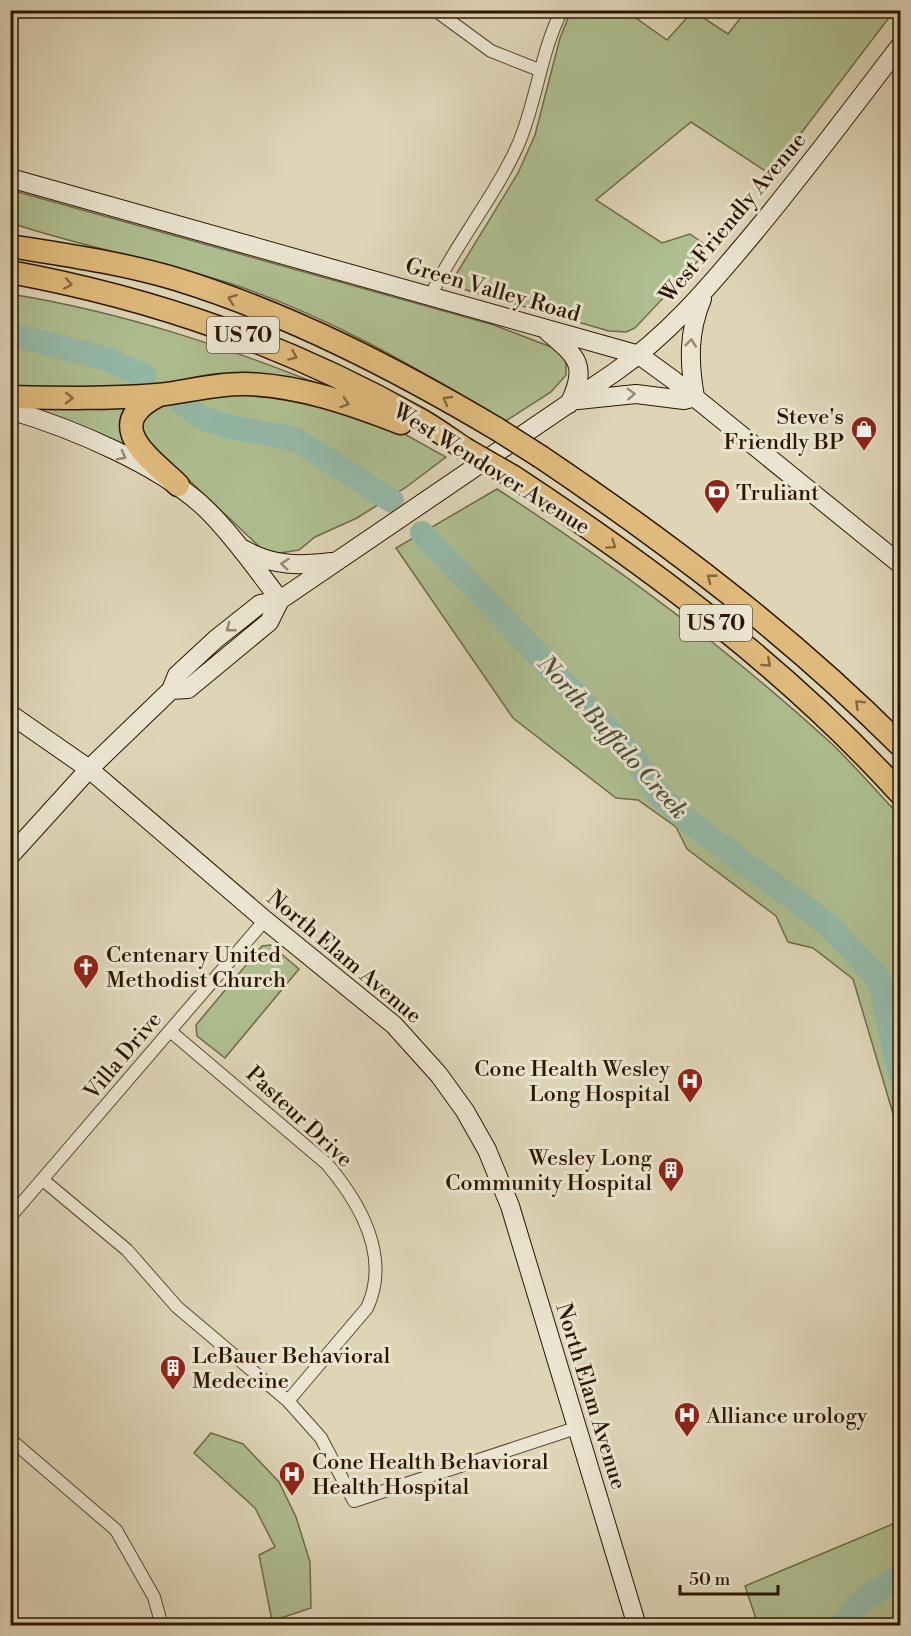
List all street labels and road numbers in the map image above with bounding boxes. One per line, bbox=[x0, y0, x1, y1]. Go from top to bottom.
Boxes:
street label: West Friendly Avenue bbox=[653, 127, 812, 309]
street label: Green Valley Road bbox=[402, 253, 584, 328]
road number: US 70 bbox=[207, 317, 279, 353]
street label: West Wendover Avenue bbox=[387, 397, 595, 541]
road number: US 70 bbox=[680, 605, 752, 641]
street label: North Elam Avenue bbox=[261, 885, 427, 1030]
street label: Villa Drive bbox=[78, 1007, 168, 1106]
street label: Pasteur Drive bbox=[240, 1061, 358, 1173]
street label: North Elam Avenue bbox=[549, 1300, 632, 1493]

